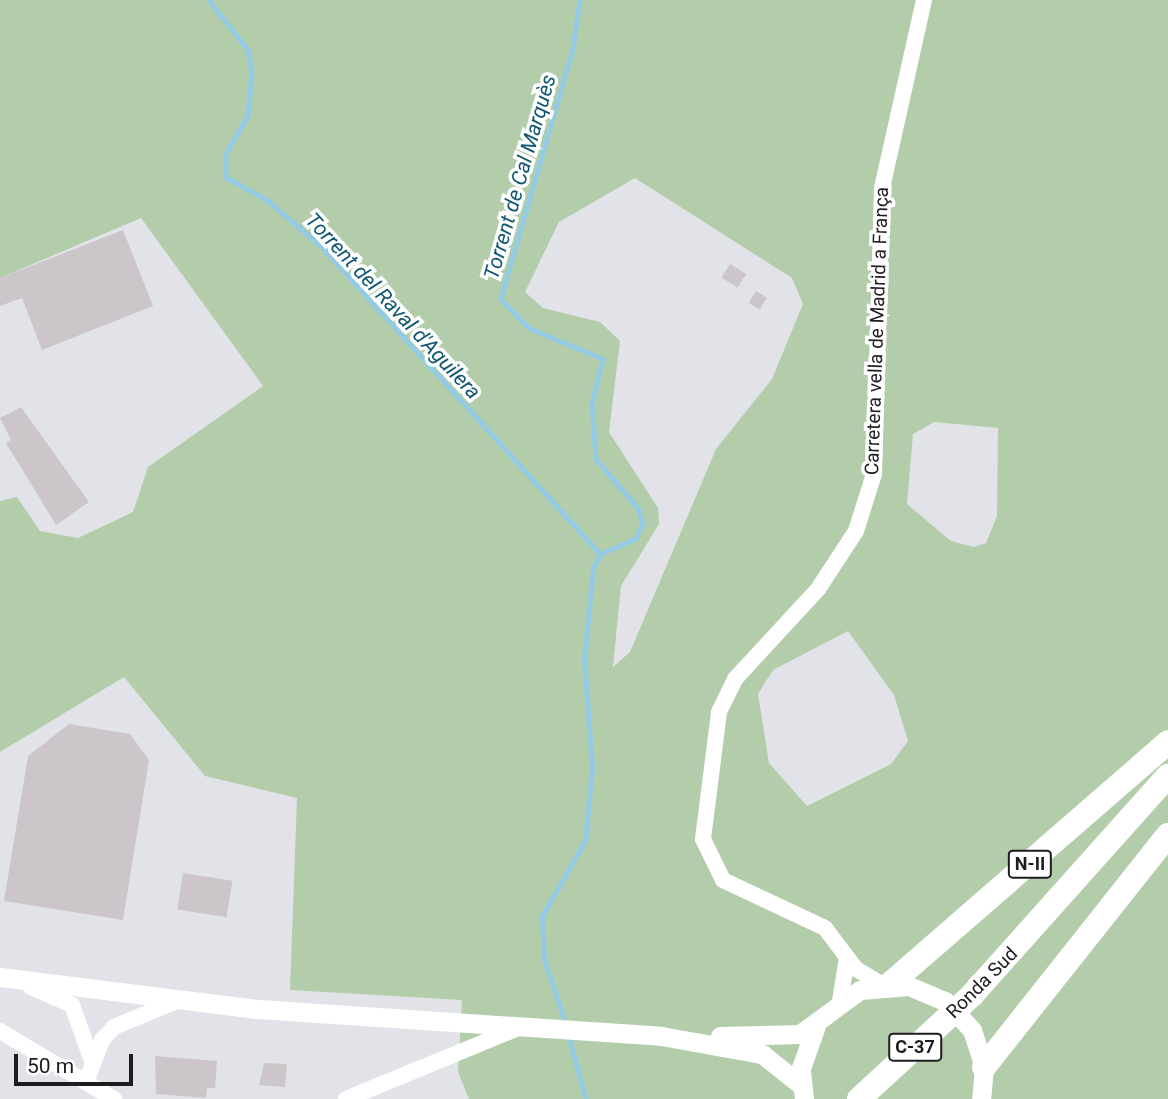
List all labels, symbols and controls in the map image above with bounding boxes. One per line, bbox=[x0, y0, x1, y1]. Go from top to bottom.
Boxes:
water label: Torrent de Cal Marquès bbox=[479, 72, 561, 282]
street label: Carretera vella de Madrid a França bbox=[861, 186, 893, 476]
water label: Torrent del Raval d'Aguilera bbox=[300, 208, 486, 404]
road number: N-II bbox=[1007, 850, 1053, 878]
street label: Ronda Sud bbox=[942, 943, 1022, 1023]
road number: C-37 bbox=[887, 1032, 943, 1062]
scale bar bbox=[18, 1040, 136, 1084]
text: 50 m bbox=[27, 1054, 74, 1078]

